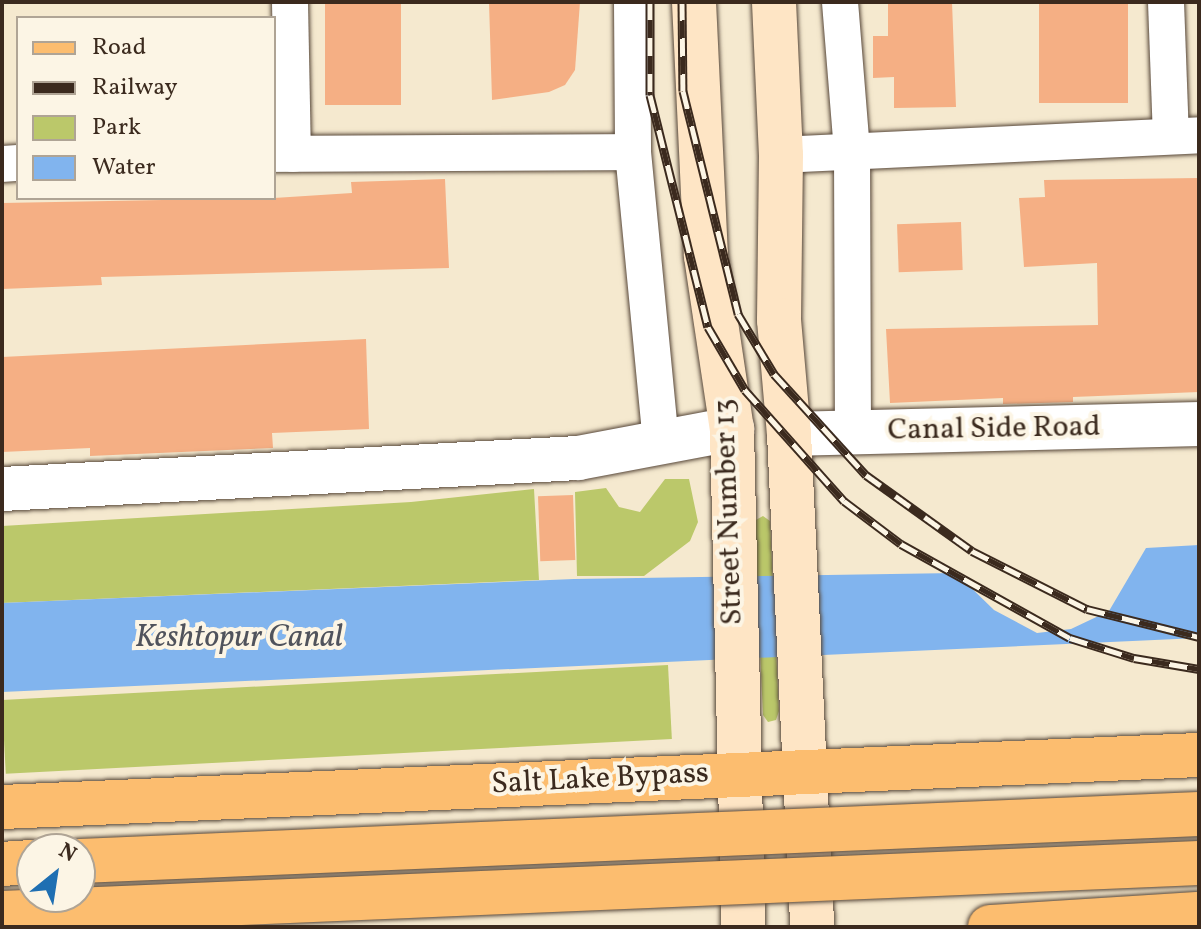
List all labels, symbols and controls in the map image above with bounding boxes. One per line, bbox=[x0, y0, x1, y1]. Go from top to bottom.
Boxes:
legend bbox=[16, 16, 276, 200]
text: Road bbox=[92, 31, 146, 65]
text: Railway bbox=[92, 71, 178, 105]
text: Park bbox=[92, 111, 141, 145]
text: Water bbox=[92, 151, 156, 185]
street label: Street Number 13 bbox=[707, 398, 751, 626]
street label: Canal Side Road bbox=[887, 409, 1101, 449]
water label: Keshtopur Canal bbox=[135, 619, 343, 657]
street label: Salt Lake Bypass bbox=[490, 755, 710, 803]
north arrow bbox=[16, 833, 96, 913]
text: N bbox=[53, 836, 82, 871]

